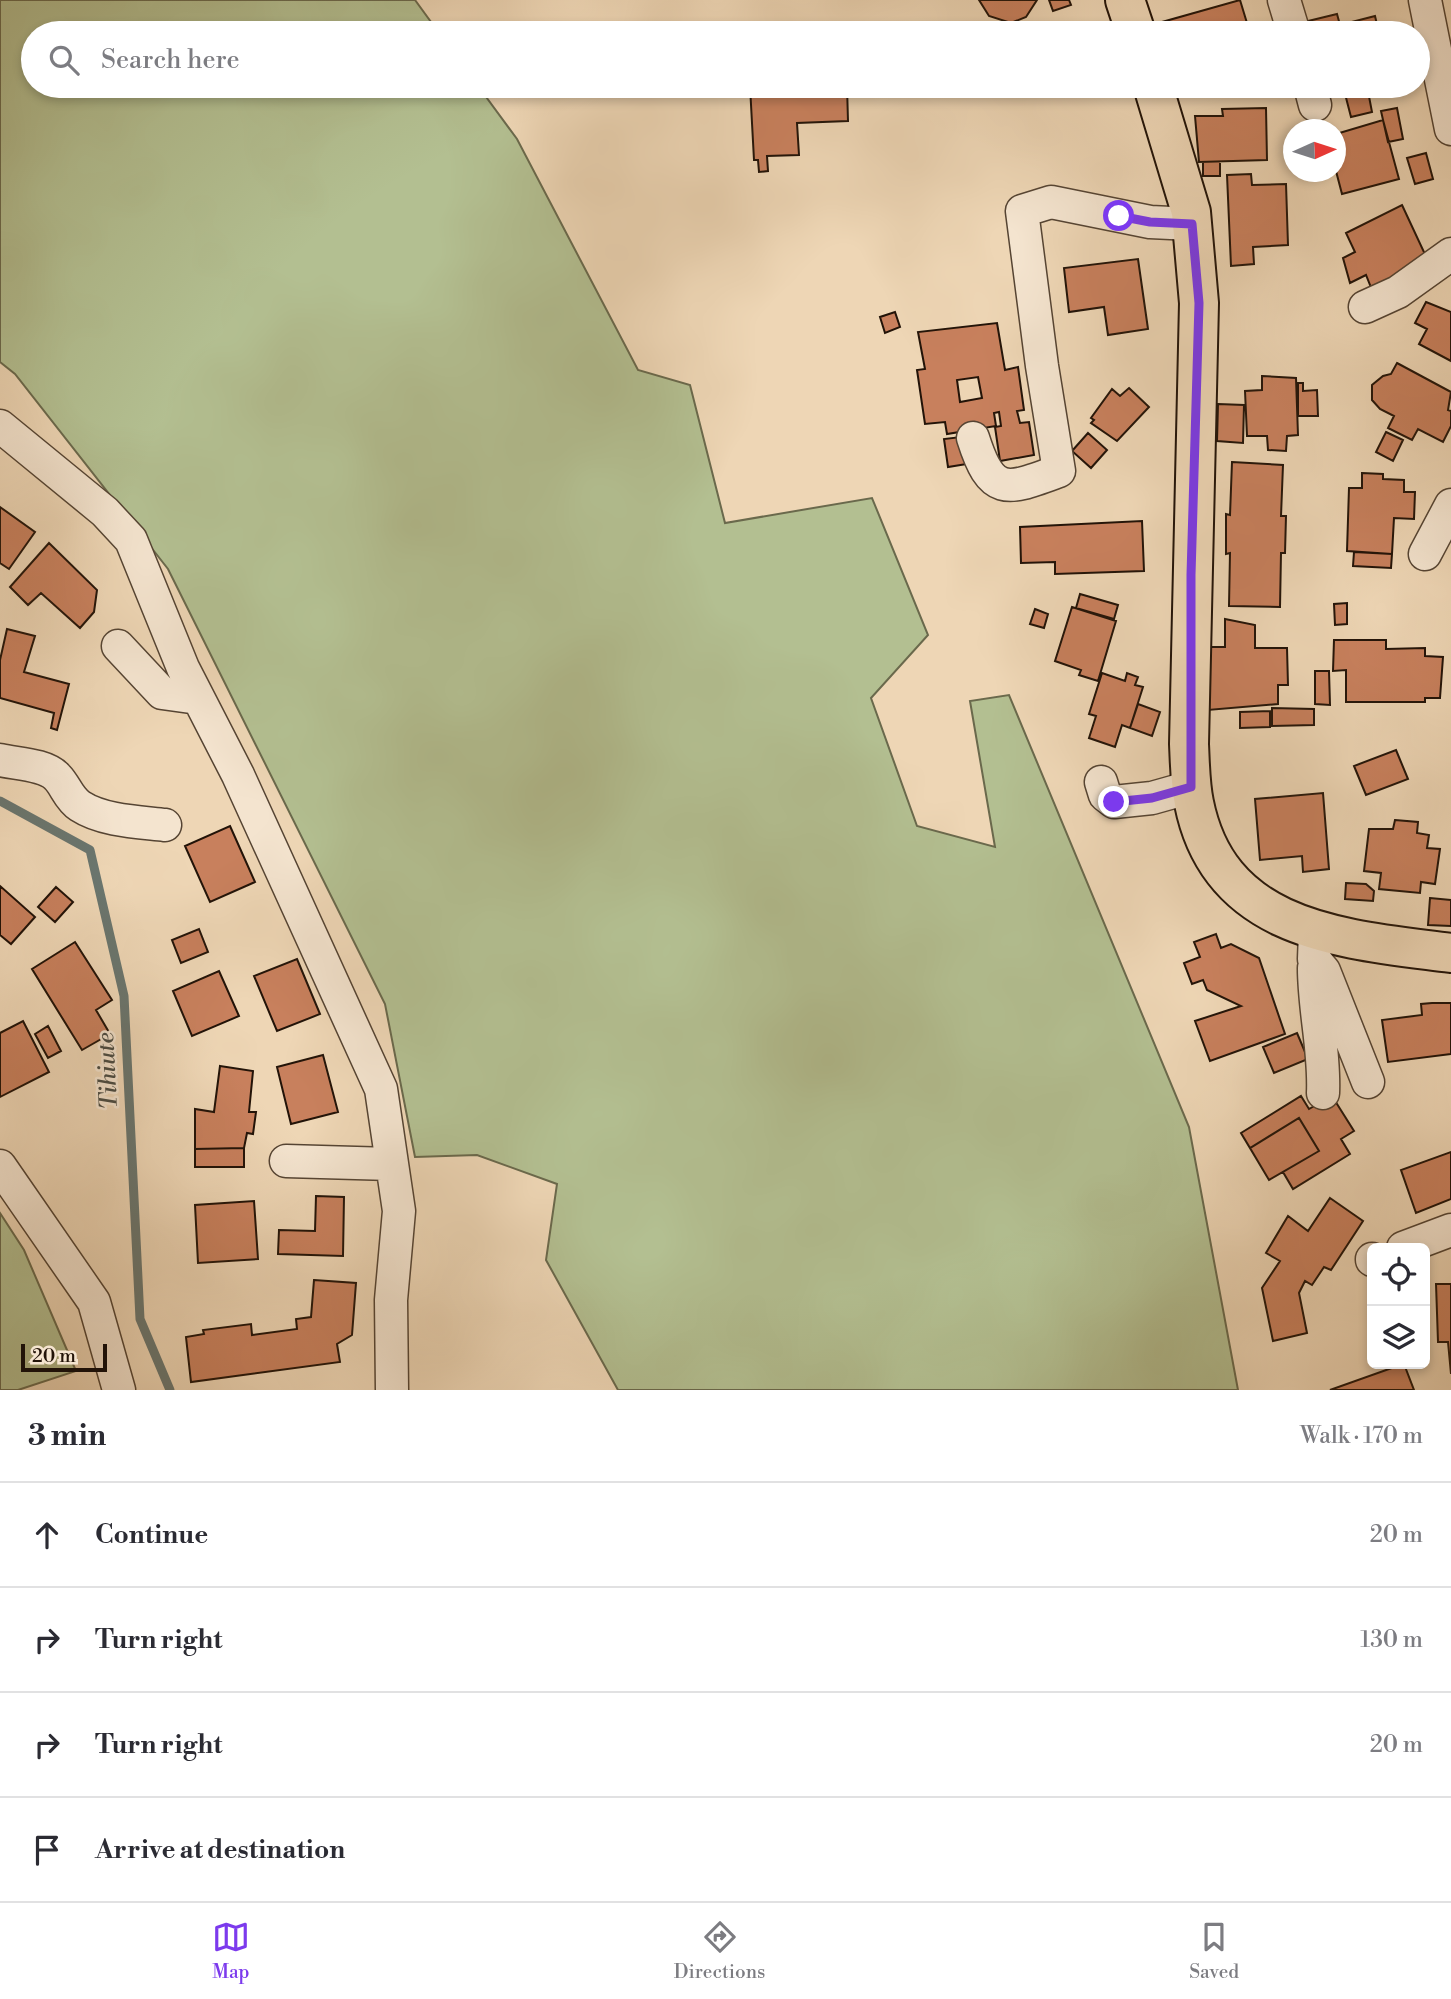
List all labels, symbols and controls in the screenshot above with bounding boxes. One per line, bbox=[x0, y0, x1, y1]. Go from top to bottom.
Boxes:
search box bbox=[21, 21, 1430, 98]
icon: search bbox=[45, 41, 83, 79]
text: Search here bbox=[101, 44, 240, 76]
north arrow bbox=[1283, 119, 1346, 182]
route start bbox=[1103, 200, 1134, 231]
route end bbox=[1098, 786, 1129, 817]
water label: Tihiute bbox=[91, 1032, 125, 1110]
map controls bbox=[1367, 1243, 1430, 1369]
button: locate bbox=[1367, 1243, 1430, 1306]
button: layers bbox=[1367, 1306, 1430, 1369]
scale bar bbox=[21, 1341, 107, 1373]
text: 20 m bbox=[32, 1344, 76, 1368]
text: 3 min bbox=[28, 1417, 106, 1455]
text: Walk · 170 m bbox=[1300, 1422, 1423, 1450]
icon: ahead bbox=[28, 1516, 66, 1554]
text: Continue bbox=[95, 1519, 208, 1551]
text: 20 m bbox=[1370, 1521, 1423, 1549]
icon: right bbox=[28, 1621, 66, 1659]
text: Turn right bbox=[95, 1624, 223, 1656]
text: 130 m bbox=[1360, 1626, 1423, 1654]
icon: right bbox=[28, 1726, 66, 1764]
text: Turn right bbox=[95, 1729, 223, 1761]
text: 20 m bbox=[1370, 1731, 1423, 1759]
icon: arrive bbox=[28, 1831, 66, 1869]
text: Arrive at destination bbox=[95, 1834, 345, 1866]
tab: Map bbox=[212, 1918, 250, 1984]
tab: Directions bbox=[674, 1918, 765, 1984]
tab: Saved bbox=[1189, 1918, 1239, 1984]

